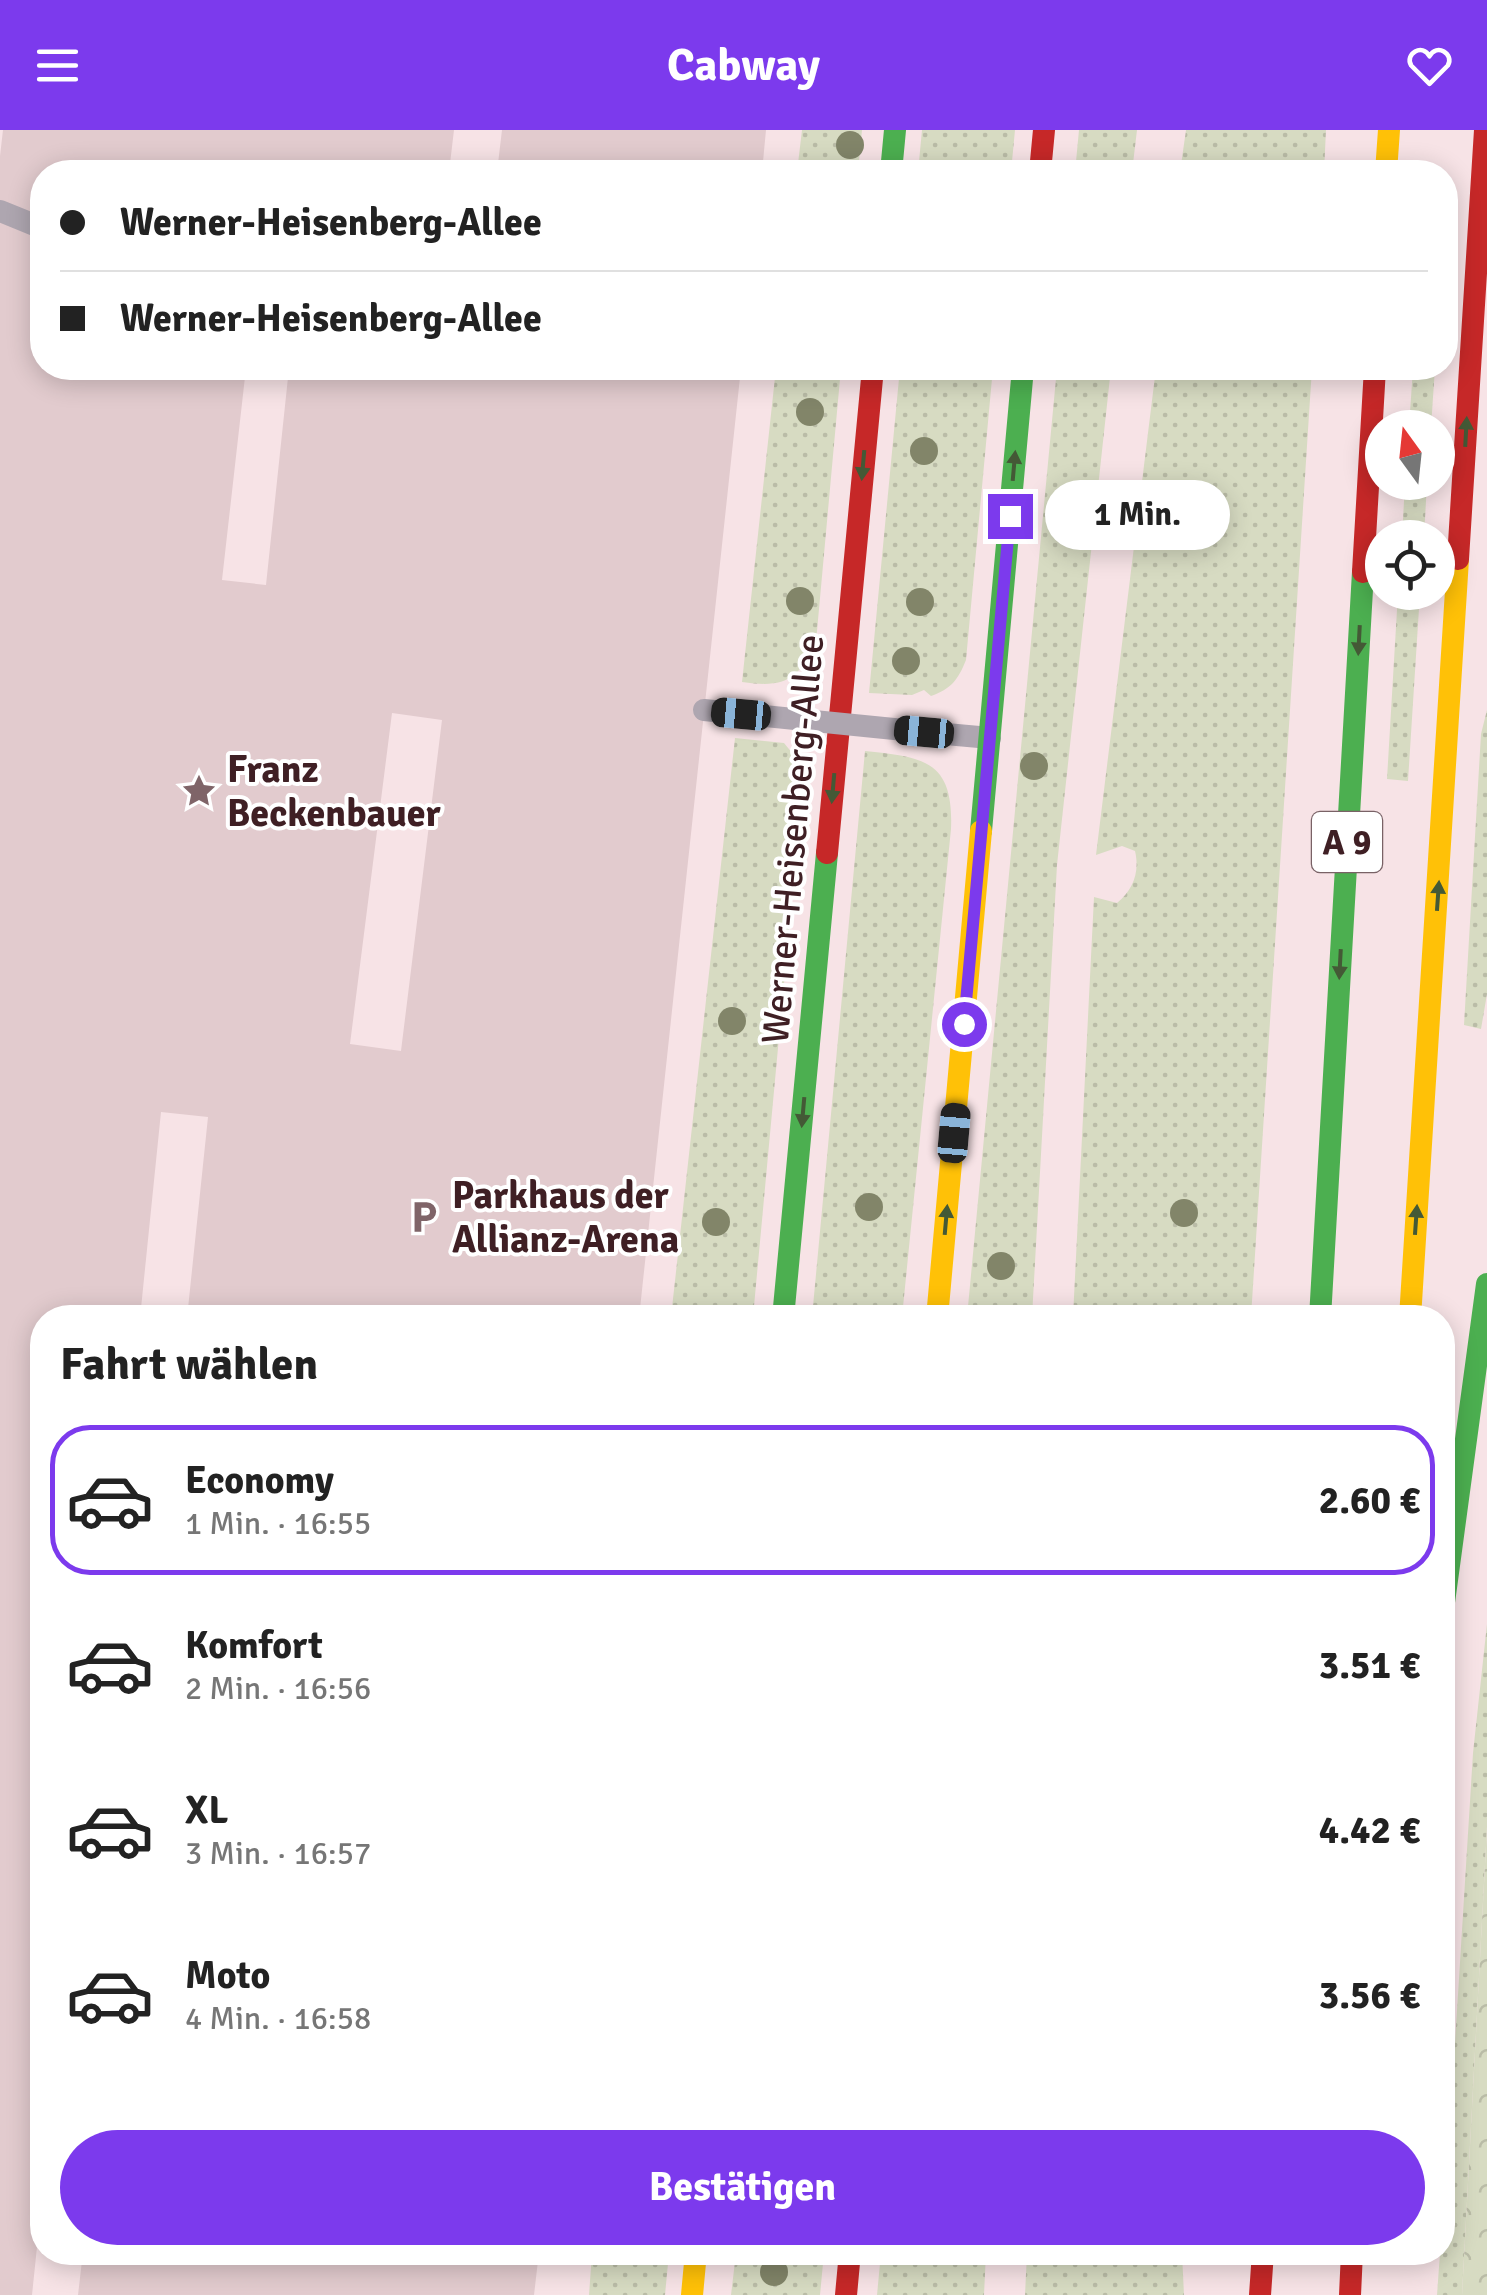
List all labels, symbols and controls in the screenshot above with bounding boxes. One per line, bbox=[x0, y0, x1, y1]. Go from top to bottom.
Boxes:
icon: menu bbox=[30, 38, 85, 93]
text: Cabway bbox=[667, 38, 820, 93]
icon: heart bbox=[1402, 38, 1457, 93]
text: Werner-Heisenberg-Allee bbox=[120, 199, 542, 246]
text: Werner-Heisenberg-Allee bbox=[120, 295, 542, 342]
north arrow bbox=[1365, 410, 1455, 500]
map controls bbox=[1365, 410, 1455, 610]
one-way arrow bbox=[1458, 415, 1474, 447]
one-way arrow bbox=[855, 449, 871, 481]
one-way arrow bbox=[1006, 450, 1022, 482]
callout: 1 Min. bbox=[1045, 481, 1230, 551]
route end bbox=[988, 494, 1033, 539]
text: 1 Min. bbox=[1094, 495, 1181, 534]
button: locate bbox=[1365, 520, 1455, 610]
one-way arrow bbox=[1351, 624, 1367, 656]
street label: Werner-Heisenberg-Allee bbox=[752, 632, 834, 1046]
car bbox=[710, 696, 772, 732]
car bbox=[893, 714, 955, 750]
place label: Franz Beckenbauer bbox=[227, 746, 442, 837]
place icon: Franz Beckenbauer bbox=[180, 772, 218, 810]
one-way arrow bbox=[824, 773, 840, 805]
road number: A 9 bbox=[1312, 812, 1382, 872]
one-way arrow bbox=[1430, 879, 1446, 911]
one-way arrow bbox=[1332, 949, 1348, 980]
route start bbox=[942, 1002, 987, 1047]
one-way arrow bbox=[794, 1096, 810, 1128]
car bbox=[936, 1102, 972, 1164]
place label: Parkhaus der Allianz-Arena bbox=[452, 1172, 679, 1263]
parking icon: Parkhaus der Allianz-Arena bbox=[405, 1198, 443, 1236]
one-way arrow bbox=[938, 1204, 954, 1236]
one-way arrow bbox=[1409, 1204, 1425, 1236]
text: Fahrt wählen bbox=[60, 1337, 318, 1392]
icon: car bbox=[65, 1455, 155, 1545]
text: Economy bbox=[185, 1457, 334, 1504]
text: 2.60 € bbox=[1319, 1477, 1420, 1524]
text: 1 Min. · 16:55 bbox=[185, 1504, 371, 1543]
icon: car bbox=[65, 1620, 155, 1710]
text: Komfort bbox=[185, 1622, 323, 1669]
text: 3.51 € bbox=[1319, 1642, 1420, 1689]
text: 2 Min. · 16:56 bbox=[185, 1669, 371, 1708]
icon: car bbox=[65, 1785, 155, 1875]
text: XL bbox=[185, 1787, 228, 1834]
text: 4.42 € bbox=[1319, 1807, 1420, 1854]
text: 3 Min. · 16:57 bbox=[185, 1834, 371, 1873]
icon: car bbox=[65, 1950, 155, 2040]
text: Moto bbox=[185, 1952, 270, 1999]
text: 3.56 € bbox=[1319, 1972, 1420, 2019]
text: 4 Min. · 16:58 bbox=[185, 1999, 371, 2038]
button: Bestätigen bbox=[60, 2130, 1425, 2245]

